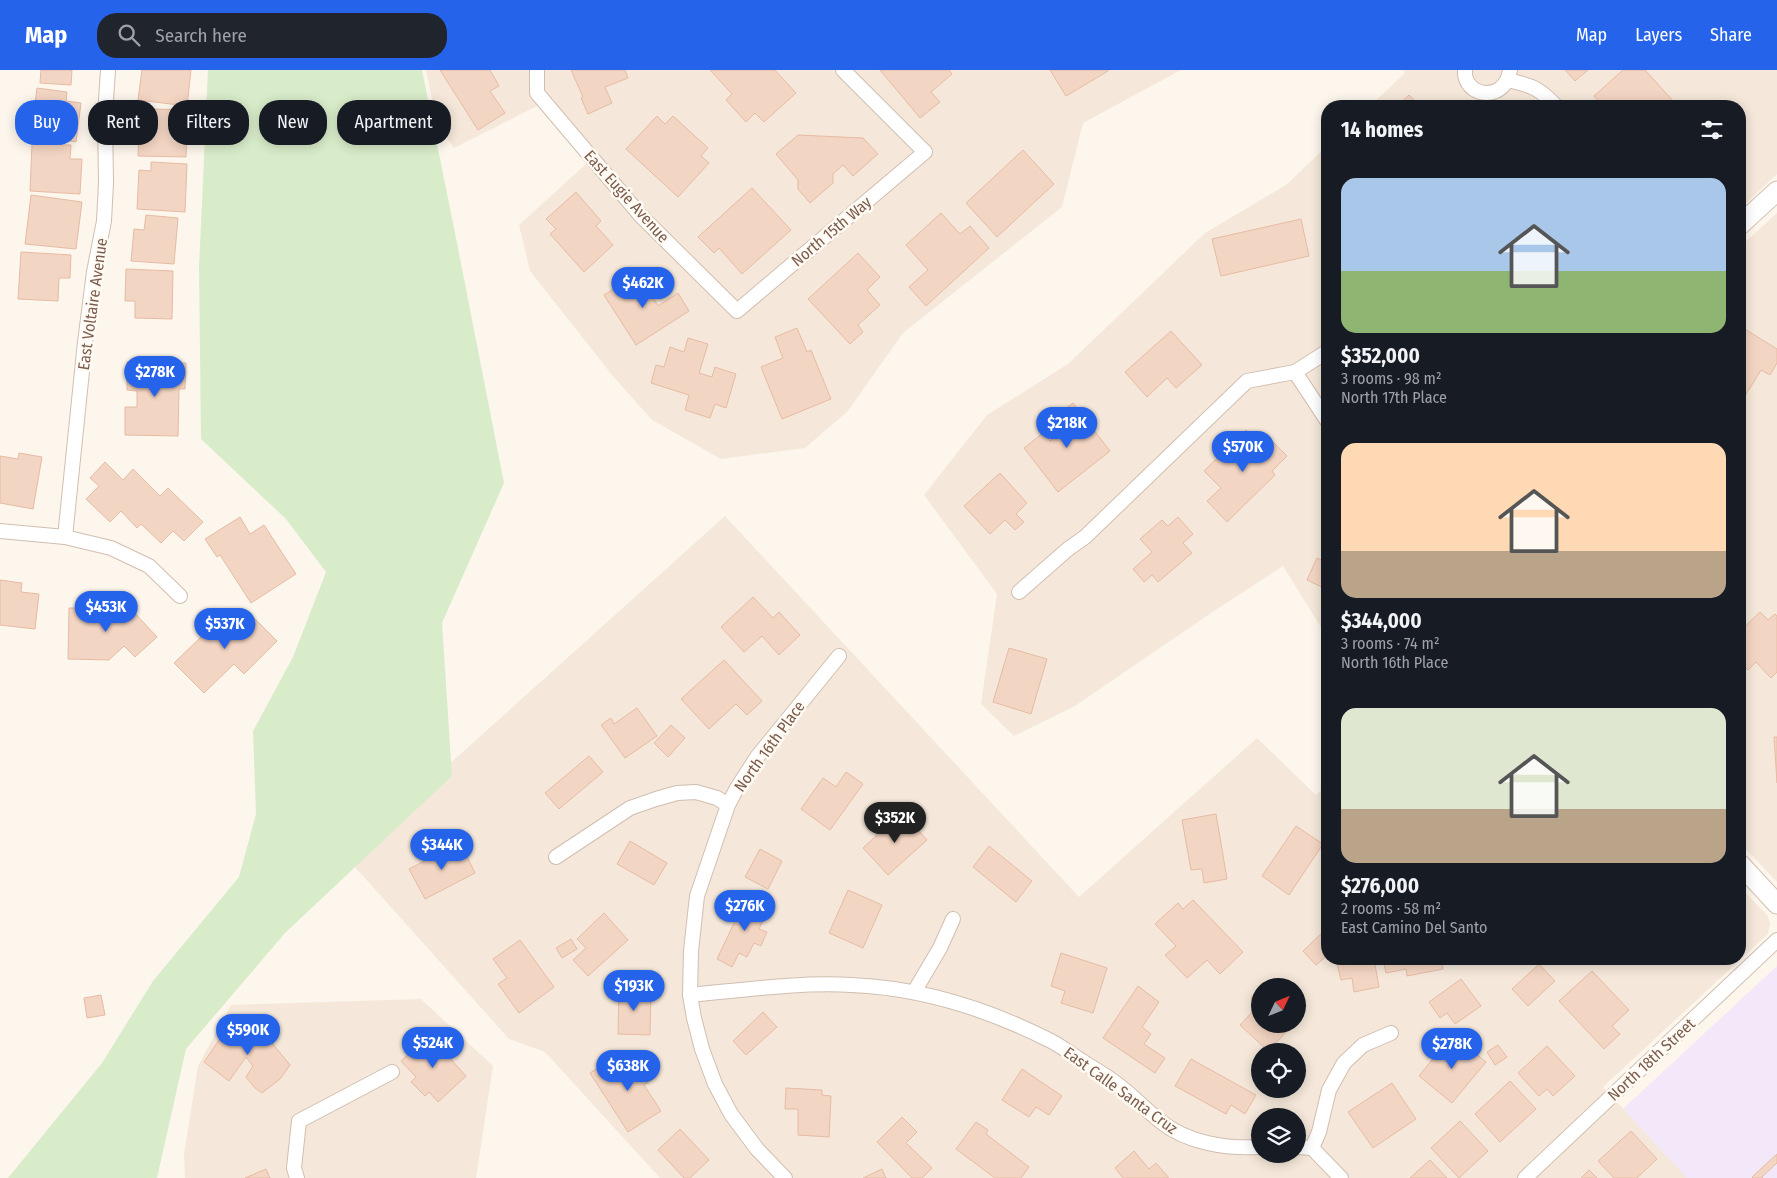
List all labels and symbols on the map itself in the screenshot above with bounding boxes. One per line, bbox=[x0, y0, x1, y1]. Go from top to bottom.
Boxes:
street label: East Eugie Avenue bbox=[580, 146, 673, 247]
street label: North 15th Way bbox=[788, 192, 876, 270]
street label: East Voltaire Avenue bbox=[74, 237, 111, 371]
pin: $462K bbox=[608, 266, 678, 309]
pin: $278K bbox=[120, 356, 190, 398]
pin: $218K bbox=[1032, 406, 1102, 449]
pin: $570K bbox=[1208, 430, 1278, 473]
pin: $453K bbox=[71, 590, 141, 633]
pin: $537K bbox=[190, 608, 260, 650]
street label: North 16th Place bbox=[730, 697, 809, 795]
pin: $352K bbox=[860, 802, 930, 844]
pin: $344K bbox=[407, 828, 477, 871]
pin: $276K bbox=[710, 890, 780, 932]
pin: $193K bbox=[599, 970, 669, 1012]
north arrow bbox=[1251, 978, 1306, 1032]
pin: $590K bbox=[213, 1014, 283, 1056]
street label: North 18th Street bbox=[1604, 1014, 1699, 1105]
pin: $524K bbox=[398, 1026, 468, 1069]
pin: $278K bbox=[1417, 1028, 1487, 1070]
street label: East Calle Santa Cruz bbox=[1060, 1043, 1181, 1138]
pin: $638K bbox=[593, 1050, 663, 1092]

